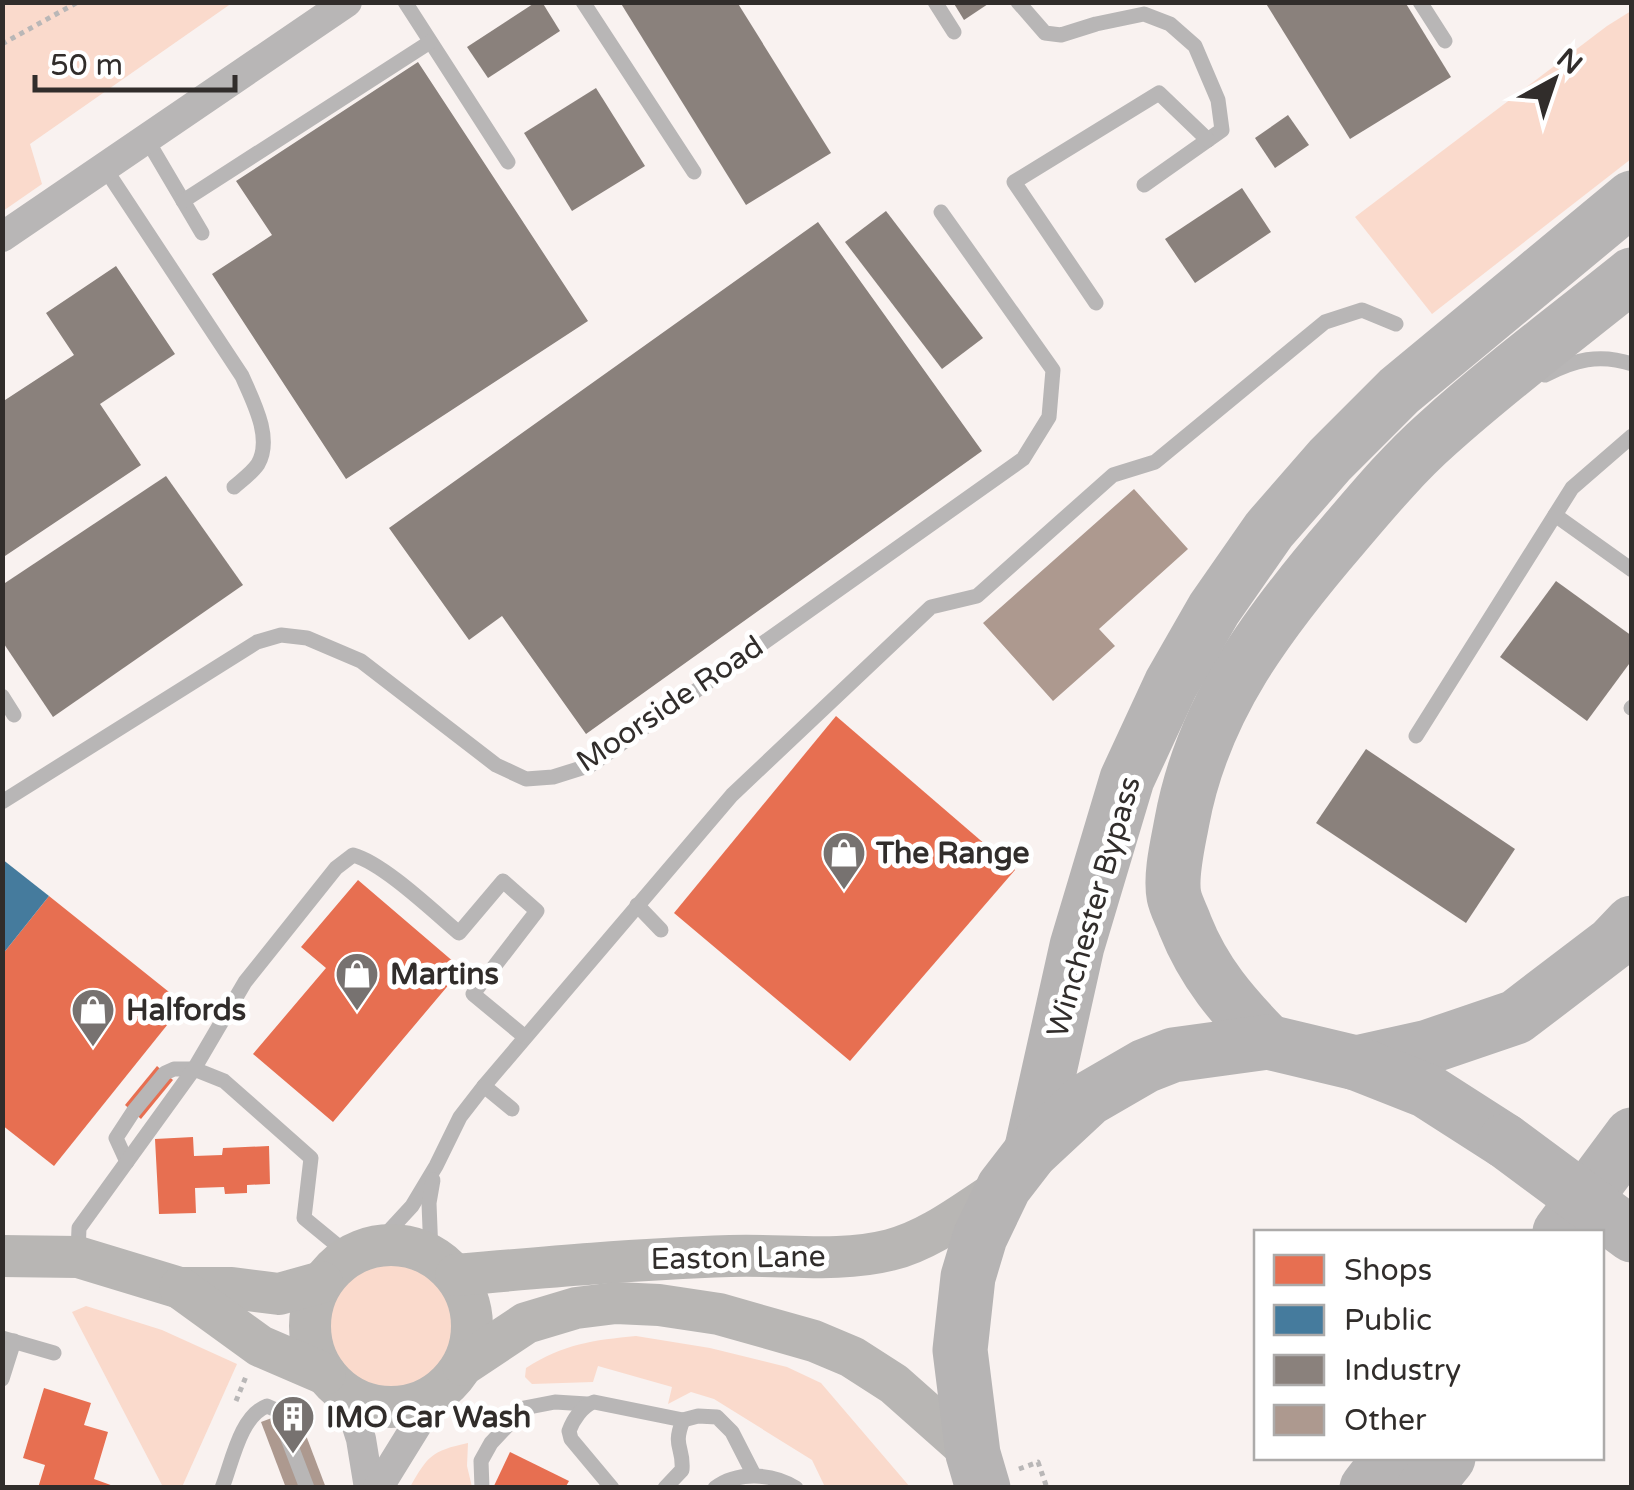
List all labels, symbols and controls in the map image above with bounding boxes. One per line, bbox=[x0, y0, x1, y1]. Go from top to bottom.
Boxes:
scale bar bbox=[35, 30, 235, 92]
north arrow bbox=[1504, 30, 1604, 130]
text: N bbox=[1550, 41, 1589, 82]
text: 50 m bbox=[50, 47, 123, 84]
street label: Moorside Road bbox=[569, 628, 771, 780]
street label: Winchester Bypass bbox=[1039, 772, 1149, 1042]
shop icon: The Range bbox=[821, 830, 867, 891]
place label: The Range bbox=[875, 835, 1030, 872]
shop icon: Martins bbox=[334, 951, 380, 1012]
place label: Martins bbox=[390, 956, 499, 993]
shop icon: Halfords bbox=[70, 987, 116, 1048]
place label: Halfords bbox=[126, 992, 246, 1029]
legend bbox=[1254, 1230, 1604, 1460]
street label: Easton Lane bbox=[650, 1238, 826, 1278]
text: Shops bbox=[1344, 1252, 1432, 1289]
text: Public bbox=[1344, 1302, 1432, 1339]
text: Industry bbox=[1344, 1352, 1461, 1389]
building icon: IMO Car Wash bbox=[270, 1394, 316, 1455]
place label: IMO Car Wash bbox=[326, 1399, 531, 1436]
text: Other bbox=[1344, 1402, 1427, 1439]

